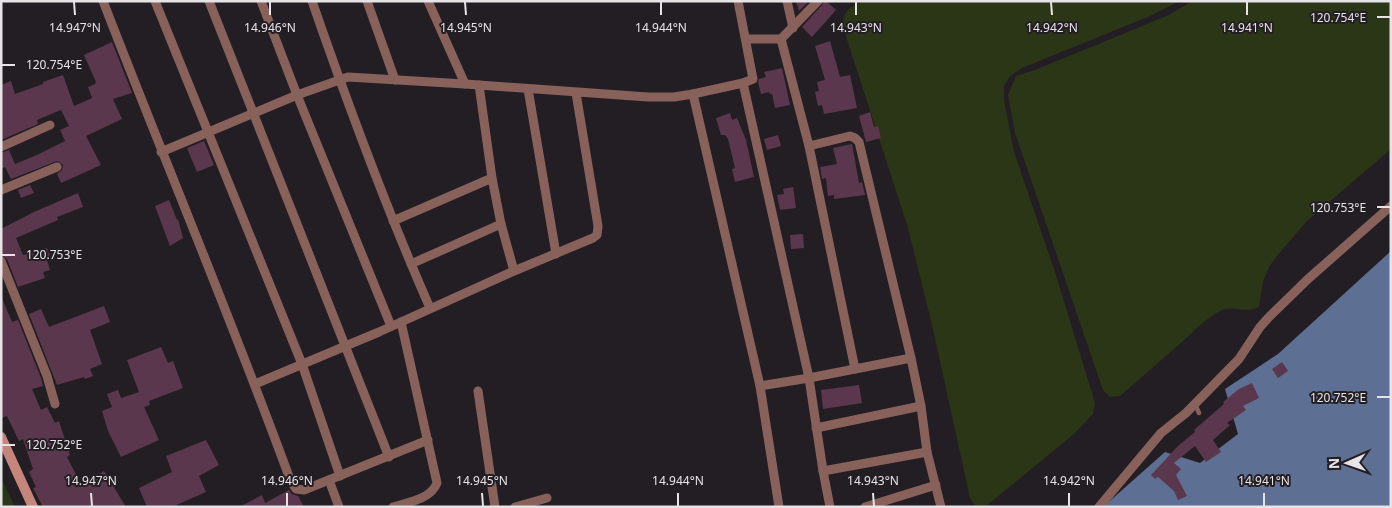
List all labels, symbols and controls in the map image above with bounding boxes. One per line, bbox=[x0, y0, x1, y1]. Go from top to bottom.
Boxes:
text: 120.754°E bbox=[1310, 9, 1366, 26]
text: 14.947°N bbox=[49, 19, 101, 36]
text: 14.946°N bbox=[244, 19, 296, 36]
text: 14.945°N bbox=[440, 19, 492, 36]
text: 14.944°N bbox=[635, 19, 687, 36]
text: 14.943°N bbox=[830, 19, 882, 36]
text: 14.942°N bbox=[1026, 19, 1078, 36]
text: 14.941°N bbox=[1221, 19, 1273, 36]
text: 120.754°E bbox=[26, 56, 82, 73]
text: 120.753°E bbox=[1310, 199, 1366, 216]
text: 120.753°E bbox=[26, 246, 82, 263]
text: 120.752°E bbox=[1310, 389, 1366, 406]
text: 120.752°E bbox=[26, 436, 82, 453]
north arrow bbox=[1322, 438, 1372, 488]
text: N bbox=[1324, 457, 1343, 469]
text: 14.947°N bbox=[65, 472, 117, 489]
text: 14.946°N bbox=[261, 472, 313, 489]
text: 14.945°N bbox=[456, 472, 508, 489]
text: 14.944°N bbox=[652, 472, 704, 489]
text: 14.943°N bbox=[847, 472, 899, 489]
text: 14.942°N bbox=[1043, 472, 1095, 489]
text: 14.941°N bbox=[1238, 472, 1290, 489]

